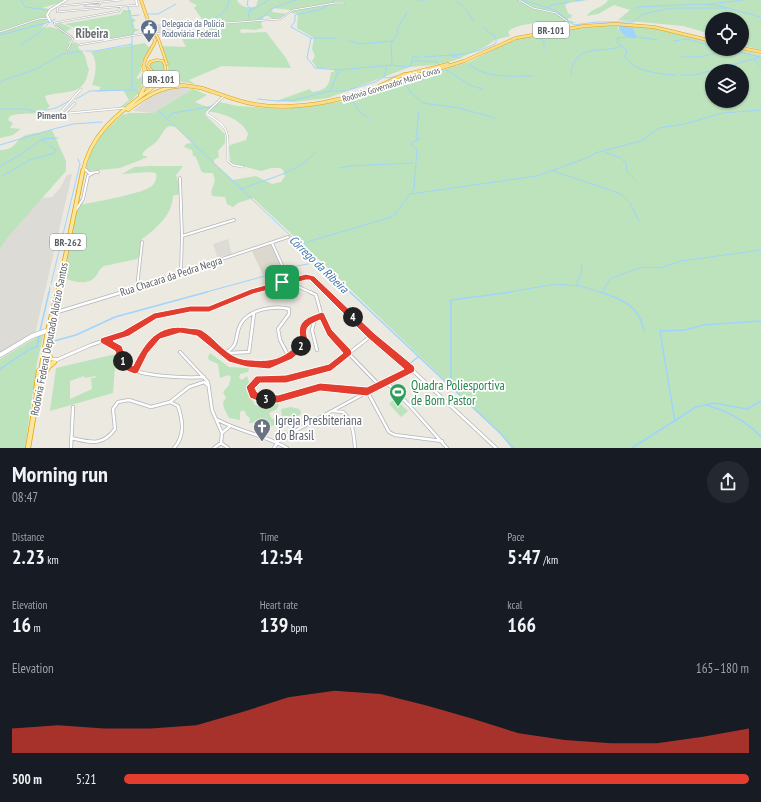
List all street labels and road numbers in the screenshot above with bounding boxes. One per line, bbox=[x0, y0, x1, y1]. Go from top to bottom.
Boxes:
road number: BR-101 bbox=[533, 22, 569, 38]
street label: Rodovia Governador Mário Covas bbox=[341, 64, 441, 104]
road number: BR-101 bbox=[143, 71, 179, 87]
road number: BR-262 bbox=[50, 234, 86, 250]
street label: Rua Chacara da Pedra Negra bbox=[118, 253, 224, 299]
street label: Rodovia Federal Deputado Aloízio Santos bbox=[27, 261, 71, 417]

